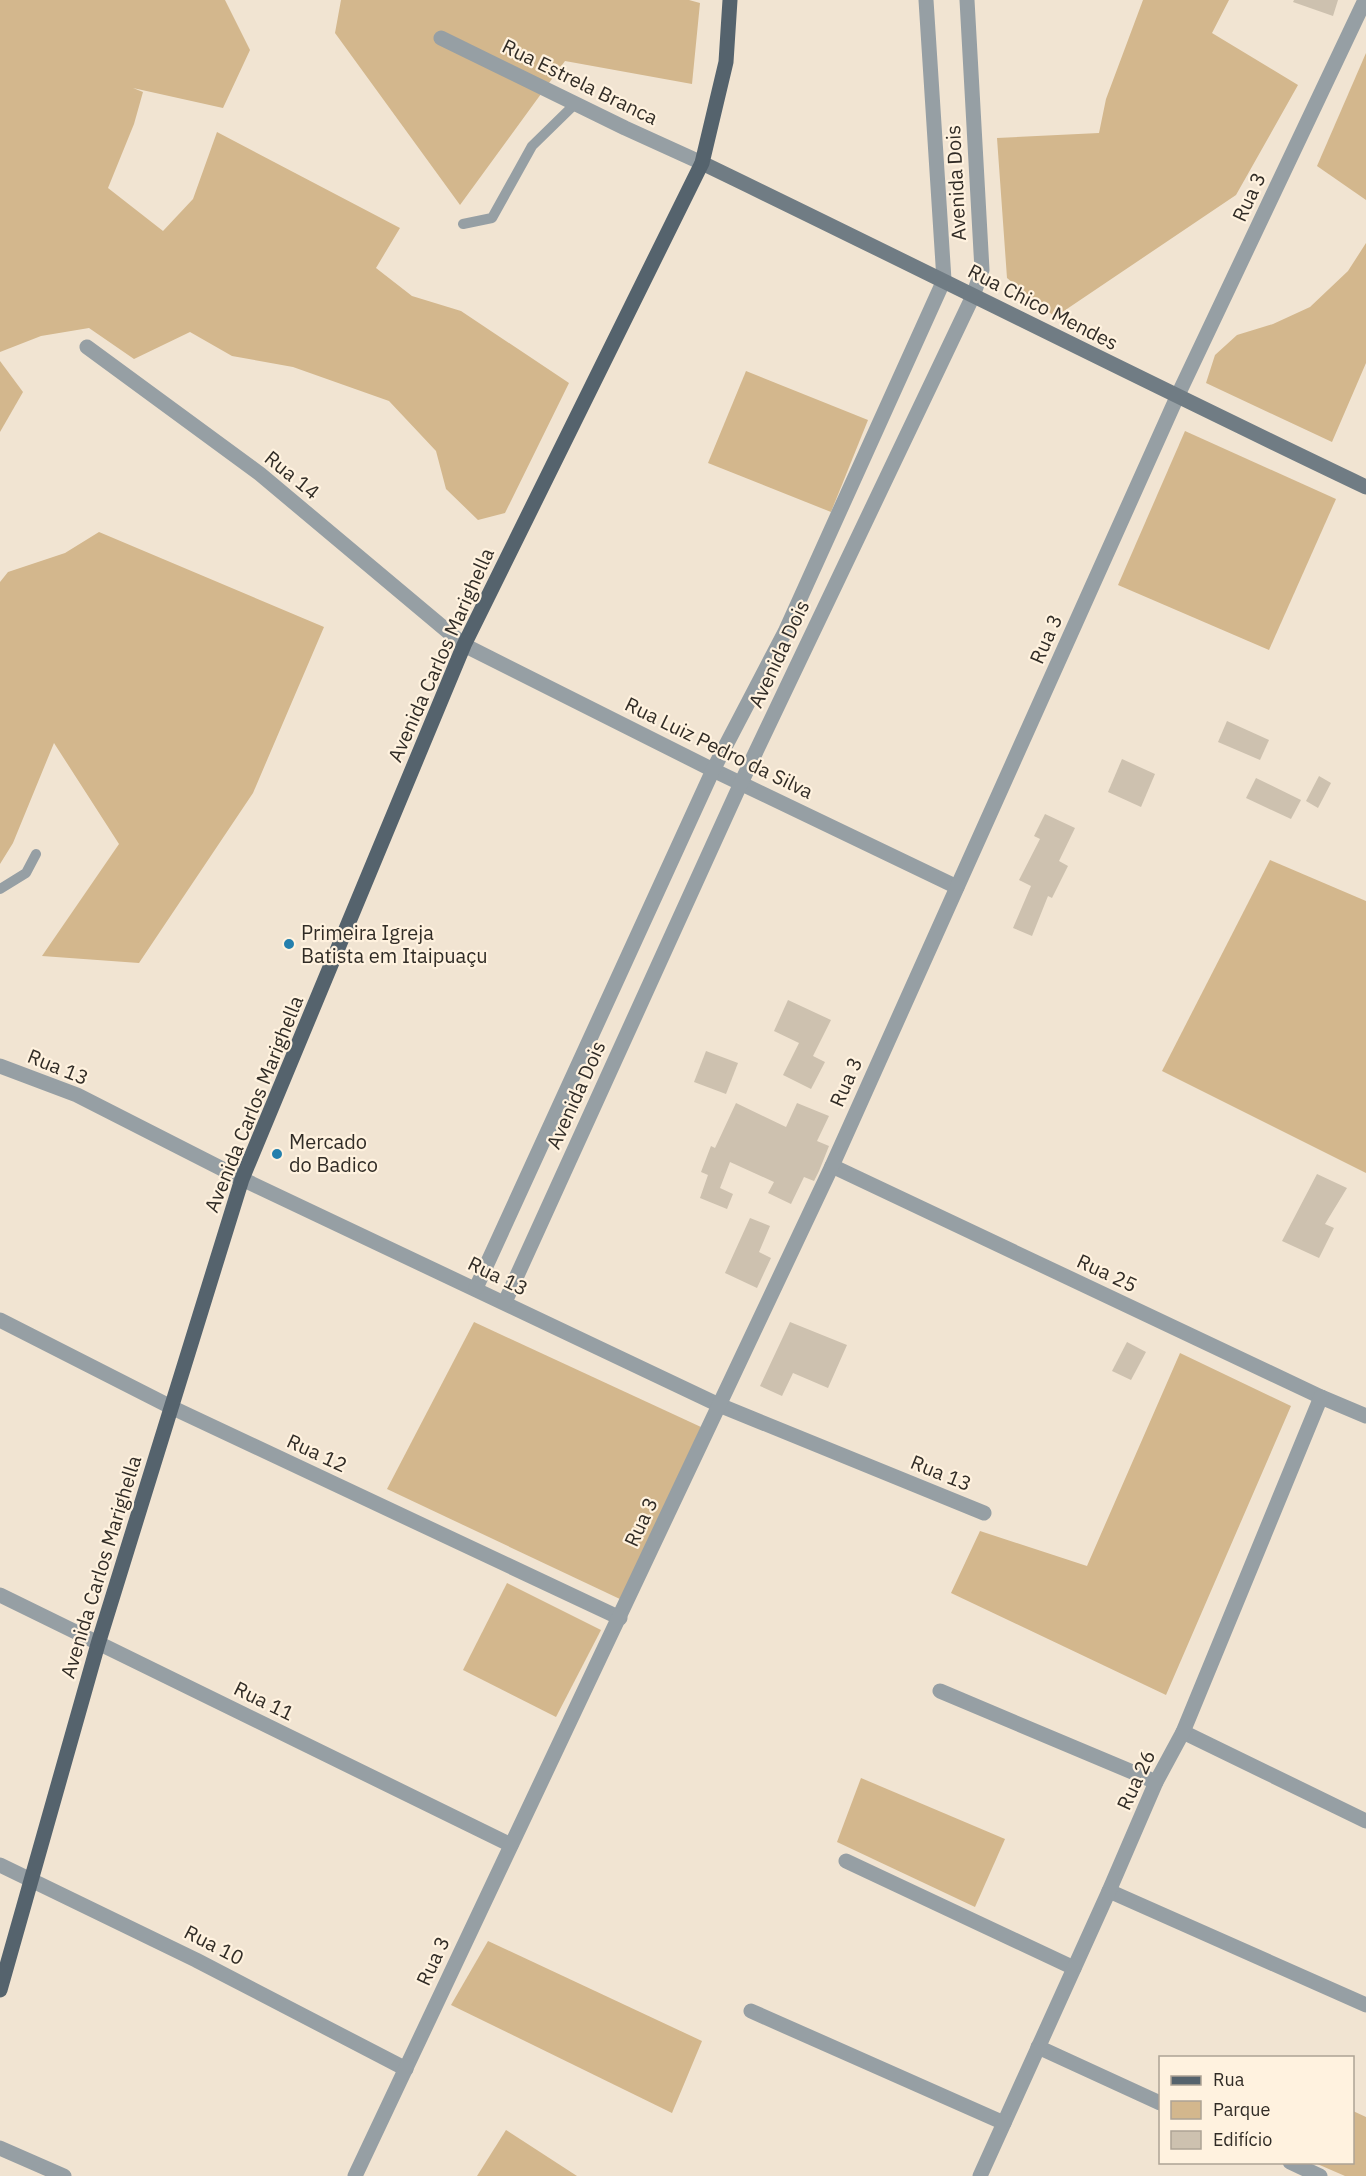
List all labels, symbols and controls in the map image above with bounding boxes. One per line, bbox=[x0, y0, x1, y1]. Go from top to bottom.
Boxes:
street label: Rua Estrela Branca bbox=[498, 32, 663, 131]
street label: Avenida Dois bbox=[939, 124, 972, 242]
street label: Rua 3 bbox=[1225, 168, 1272, 226]
street label: Rua Chico Mendes bbox=[964, 257, 1123, 356]
street label: Rua 14 bbox=[259, 444, 326, 505]
street label: Avenida Carlos Marighella bbox=[381, 543, 500, 766]
street label: Avenida Dois bbox=[742, 596, 815, 712]
street label: Rua 3 bbox=[1023, 610, 1068, 668]
street label: Rua Luiz Pedro da Silva bbox=[621, 690, 818, 805]
place label: Primeira Igreja Batista em Itaipuaçu bbox=[301, 919, 488, 969]
marker: Primeira Igreja Batista em Itaipuaçu bbox=[282, 937, 296, 951]
street label: Avenida Carlos Marighella bbox=[198, 991, 310, 1216]
street label: Avenida Dois bbox=[540, 1036, 611, 1153]
street label: Rua 13 bbox=[24, 1042, 93, 1091]
street label: Rua 3 bbox=[823, 1053, 868, 1111]
place label: Mercado do Badico bbox=[289, 1128, 378, 1178]
marker: Mercado do Badico bbox=[270, 1147, 284, 1161]
street label: Rua 25 bbox=[1073, 1247, 1142, 1298]
street label: Rua 13 bbox=[464, 1249, 533, 1302]
street label: Rua 12 bbox=[283, 1427, 352, 1478]
street label: Rua 13 bbox=[907, 1448, 976, 1497]
street label: Avenida Carlos Marighella bbox=[54, 1452, 147, 1682]
street label: Rua 3 bbox=[617, 1493, 664, 1551]
street label: Rua 11 bbox=[230, 1674, 299, 1727]
street label: Rua 26 bbox=[1110, 1745, 1161, 1814]
street label: Rua 10 bbox=[180, 1918, 249, 1971]
street label: Rua 3 bbox=[409, 1932, 456, 1990]
legend bbox=[1159, 2056, 1354, 2164]
text: Rua bbox=[1213, 2068, 1245, 2091]
text: Parque bbox=[1213, 2098, 1271, 2121]
text: Edifício bbox=[1213, 2128, 1272, 2151]

